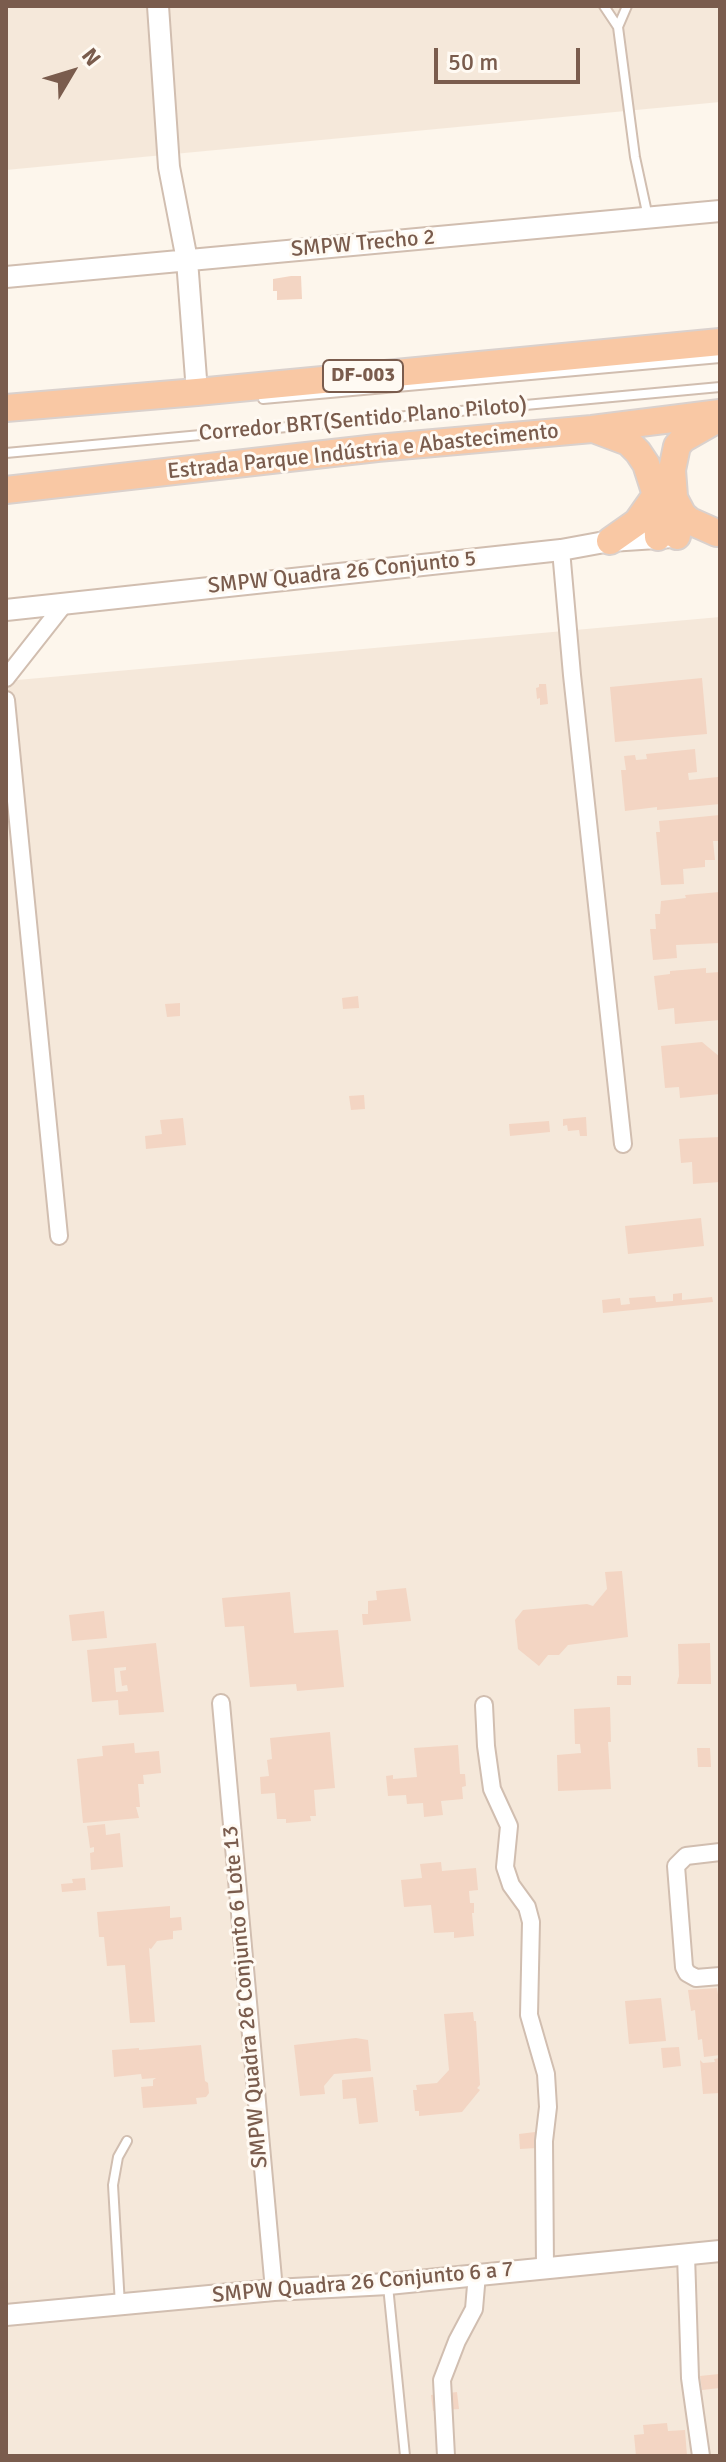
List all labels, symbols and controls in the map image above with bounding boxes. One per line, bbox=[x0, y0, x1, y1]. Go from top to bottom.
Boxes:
north arrow bbox=[32, 32, 112, 112]
scale bar bbox=[438, 32, 584, 82]
text: N bbox=[76, 43, 107, 71]
text: 50 m bbox=[448, 47, 498, 77]
street label: SMPW Trecho 2 bbox=[290, 225, 436, 263]
road number: DF-003 bbox=[323, 360, 403, 392]
street label: Corredor BRT(Sentido Plano Piloto) bbox=[198, 392, 528, 448]
street label: Estrada Parque Indústria e Abastecimento bbox=[166, 418, 560, 486]
street label: SMPW Quadra 26 Conjunto 5 bbox=[206, 546, 478, 600]
street label: SMPW Quadra 26 Conjunto 6 Lote 13 bbox=[218, 1825, 274, 2169]
street label: SMPW Quadra 26 Conjunto 6 a 7 bbox=[211, 2257, 515, 2309]

